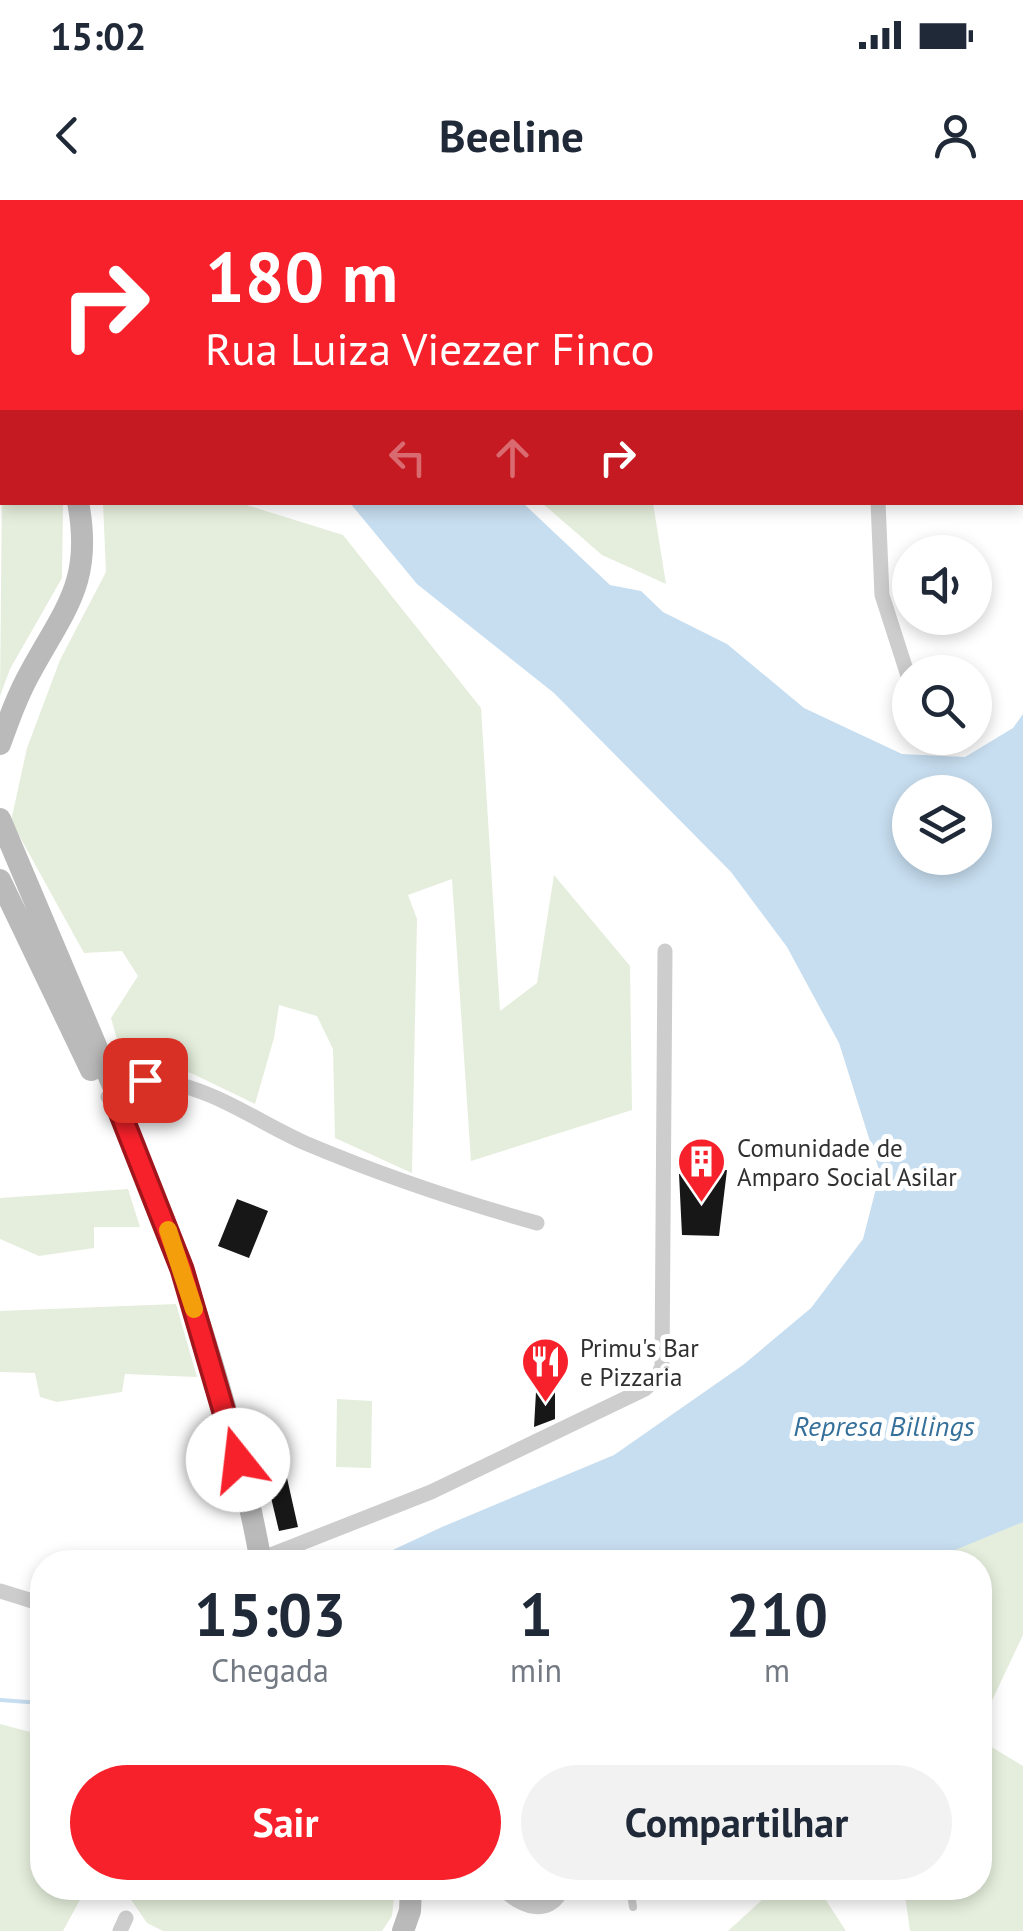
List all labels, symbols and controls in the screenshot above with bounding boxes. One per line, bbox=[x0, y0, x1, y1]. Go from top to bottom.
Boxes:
text: 15:02 bbox=[50, 11, 146, 60]
text: Beeline bbox=[439, 106, 584, 164]
icon: back bbox=[40, 108, 95, 163]
icon: person bbox=[928, 108, 983, 163]
text: 180 m bbox=[205, 231, 398, 321]
icon: right bbox=[40, 240, 170, 370]
text: Rua Luiza Viezzer Finco bbox=[205, 319, 655, 377]
icon: left bbox=[380, 430, 435, 485]
icon: ahead bbox=[485, 430, 540, 485]
icon: right bbox=[590, 430, 645, 485]
map controls bbox=[892, 535, 992, 875]
button: sound bbox=[892, 535, 992, 635]
button: search bbox=[892, 655, 992, 755]
button: layers bbox=[892, 775, 992, 875]
pin bbox=[103, 1038, 188, 1123]
icon: arrive bbox=[118, 1053, 173, 1108]
place label: Comunidade de Amparo Social Asilar bbox=[737, 1132, 957, 1193]
building icon: Comunidade de Amparo Social Asilar bbox=[676, 1136, 728, 1204]
place label: Primu's Bar e Pizzaria bbox=[580, 1332, 699, 1393]
restaurant icon: Primu's Bar e Pizzaria bbox=[519, 1336, 571, 1404]
water label: Represa Billings bbox=[793, 1407, 975, 1444]
position arrow bbox=[186, 1408, 290, 1512]
text: 15:03 bbox=[194, 1575, 346, 1653]
text: 1 bbox=[519, 1575, 553, 1653]
text: 210 bbox=[726, 1575, 828, 1653]
text: Chegada bbox=[211, 1649, 329, 1691]
text: min bbox=[510, 1649, 562, 1691]
text: m bbox=[764, 1649, 790, 1691]
button: Sair bbox=[70, 1765, 501, 1880]
button: Compartilhar bbox=[521, 1765, 952, 1880]

